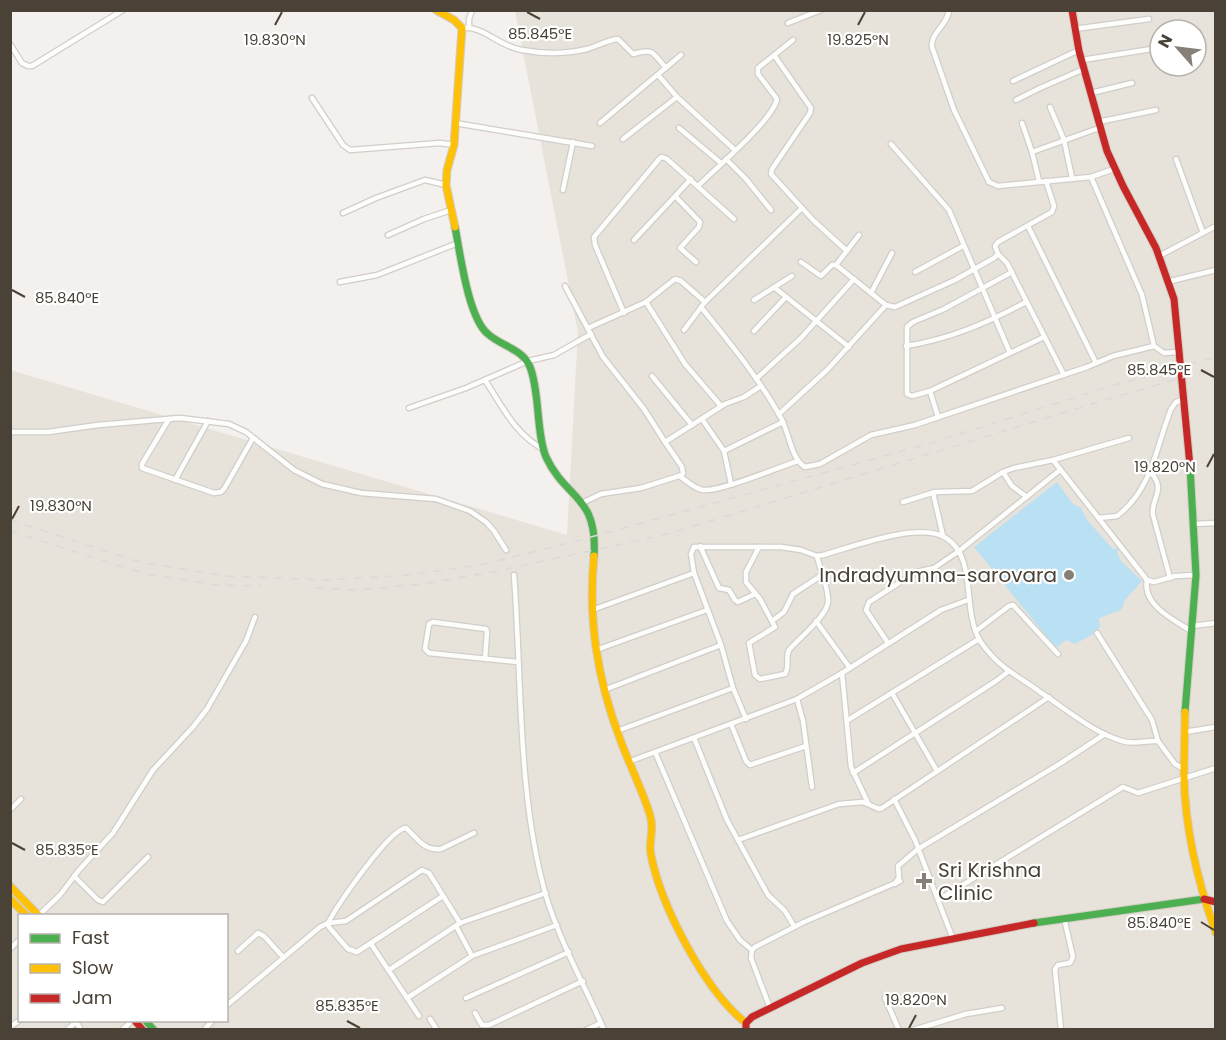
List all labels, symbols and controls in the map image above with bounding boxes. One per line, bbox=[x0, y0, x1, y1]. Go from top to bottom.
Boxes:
north arrow bbox=[1148, 18, 1208, 78]
text: 85.845°E bbox=[508, 23, 572, 44]
text: 19.830°N bbox=[244, 29, 306, 50]
text: 19.825°N bbox=[827, 29, 889, 50]
text: N bbox=[1152, 30, 1178, 52]
text: 85.840°E bbox=[35, 287, 99, 308]
text: 85.845°E bbox=[1127, 359, 1191, 380]
text: 19.820°N bbox=[1134, 456, 1196, 477]
text: 19.830°N bbox=[30, 495, 92, 516]
place label: Indradyumna-sarovara bbox=[819, 561, 1057, 589]
marker: Indradyumna-sarovara bbox=[1062, 568, 1076, 582]
text: 85.835°E bbox=[35, 839, 99, 860]
place label: Sri Krishna Clinic bbox=[938, 856, 1041, 907]
marker: Sri Krishna Clinic bbox=[915, 872, 933, 890]
text: 85.840°E bbox=[1127, 912, 1191, 933]
legend bbox=[18, 914, 228, 1022]
text: Fast bbox=[72, 925, 109, 950]
text: Slow bbox=[72, 955, 114, 980]
text: Jam bbox=[72, 985, 112, 1010]
text: 19.820°N bbox=[885, 989, 947, 1010]
text: 85.835°E bbox=[315, 995, 379, 1016]

